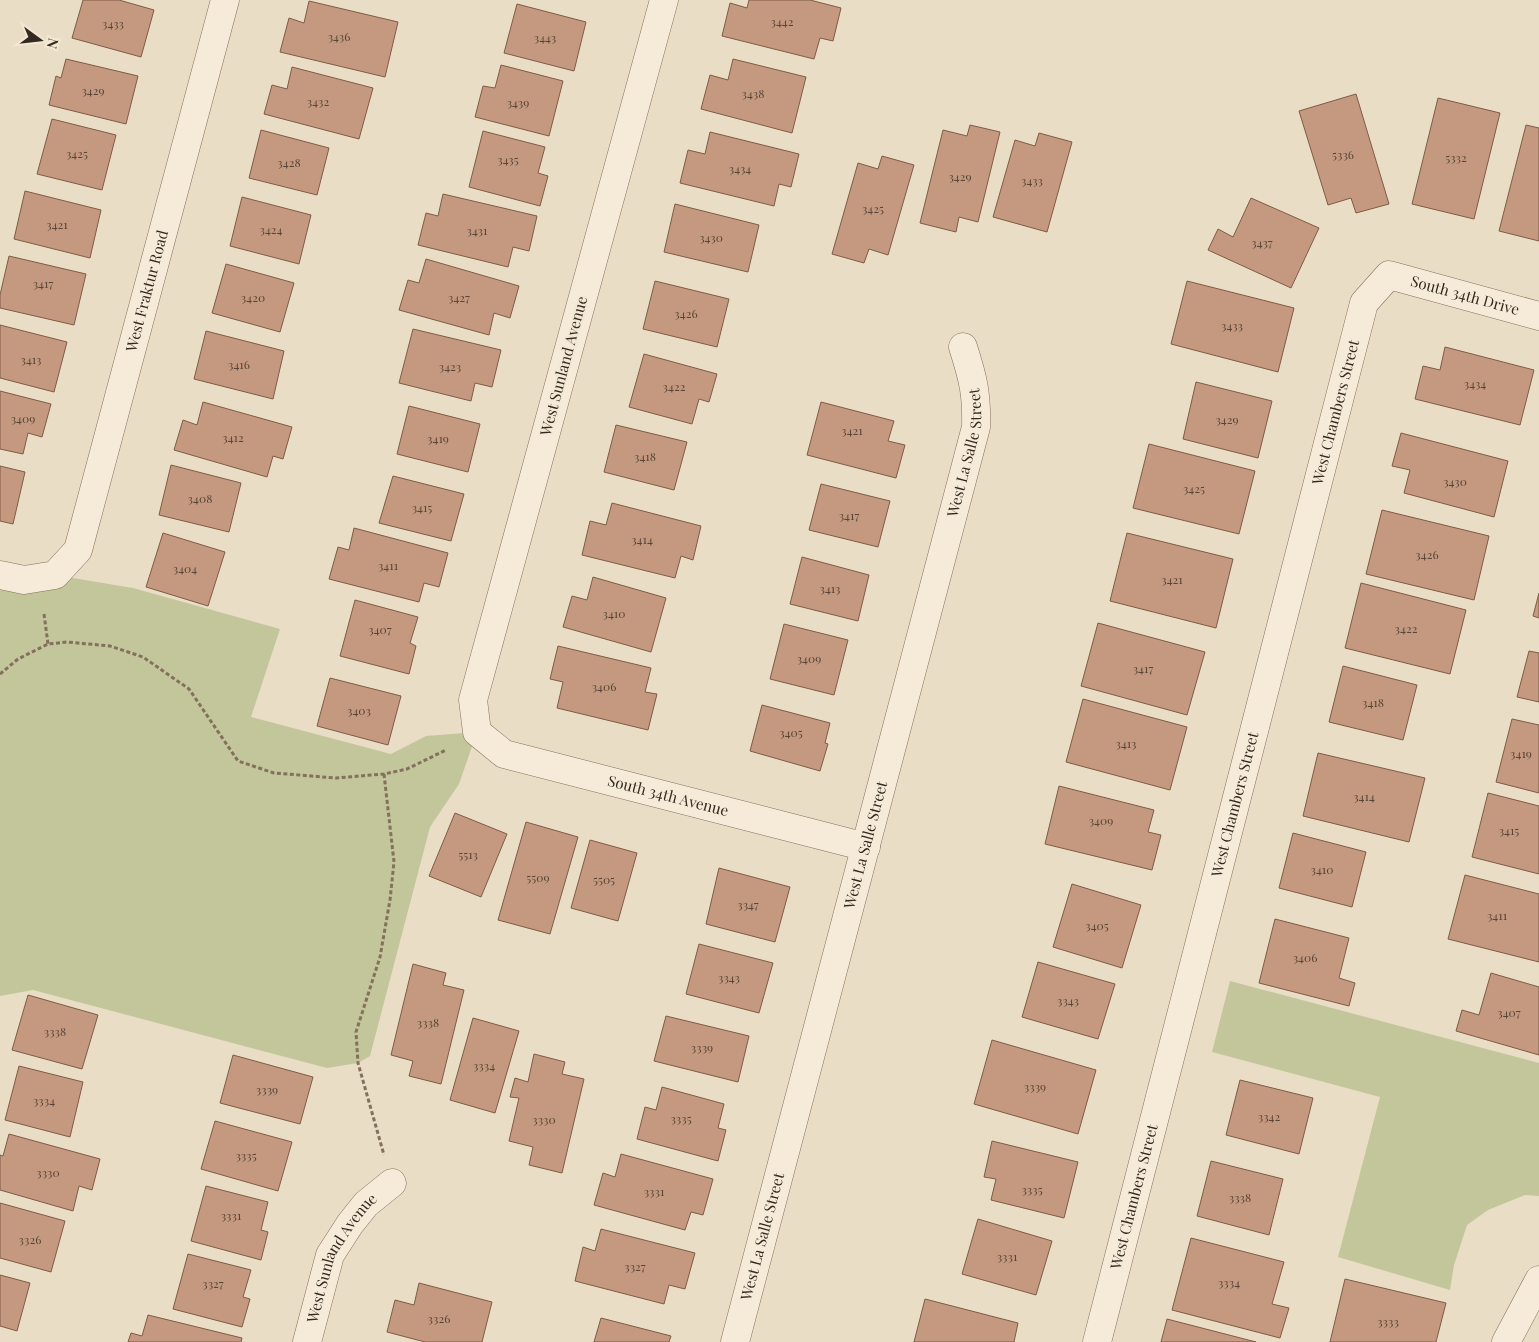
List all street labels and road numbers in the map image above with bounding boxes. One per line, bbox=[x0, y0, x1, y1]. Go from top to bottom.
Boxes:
street label: West Fraktur Road bbox=[120, 227, 172, 355]
street label: South 34th Drive bbox=[1409, 270, 1522, 319]
street label: West Sunland Avenue bbox=[535, 294, 591, 439]
street label: West Chambers Street bbox=[1306, 337, 1363, 488]
street label: West La Salle Street bbox=[941, 387, 985, 520]
street label: West Chambers Street bbox=[1206, 729, 1263, 880]
street label: South 34th Avenue bbox=[606, 770, 731, 820]
street label: West La Salle Street bbox=[838, 778, 892, 912]
street label: West Chambers Street bbox=[1105, 1121, 1162, 1272]
street label: West La Salle Street bbox=[735, 1170, 788, 1303]
street label: West Sunland Avenue bbox=[301, 1188, 380, 1326]

